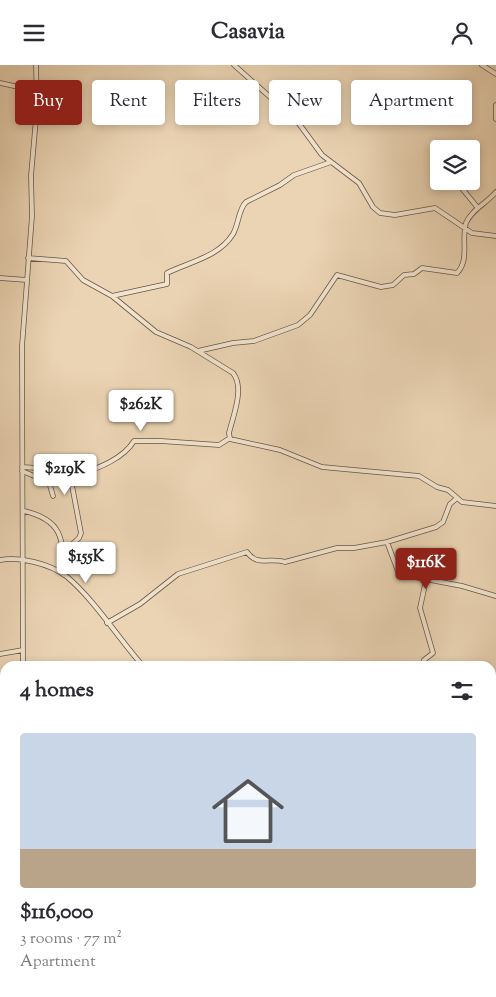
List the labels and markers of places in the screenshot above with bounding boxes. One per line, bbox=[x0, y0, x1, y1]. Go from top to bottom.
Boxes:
pin: $262K bbox=[106, 389, 176, 432]
pin: $219K bbox=[30, 453, 100, 496]
pin: $155K bbox=[51, 541, 121, 584]
pin: $116K bbox=[391, 547, 461, 590]

